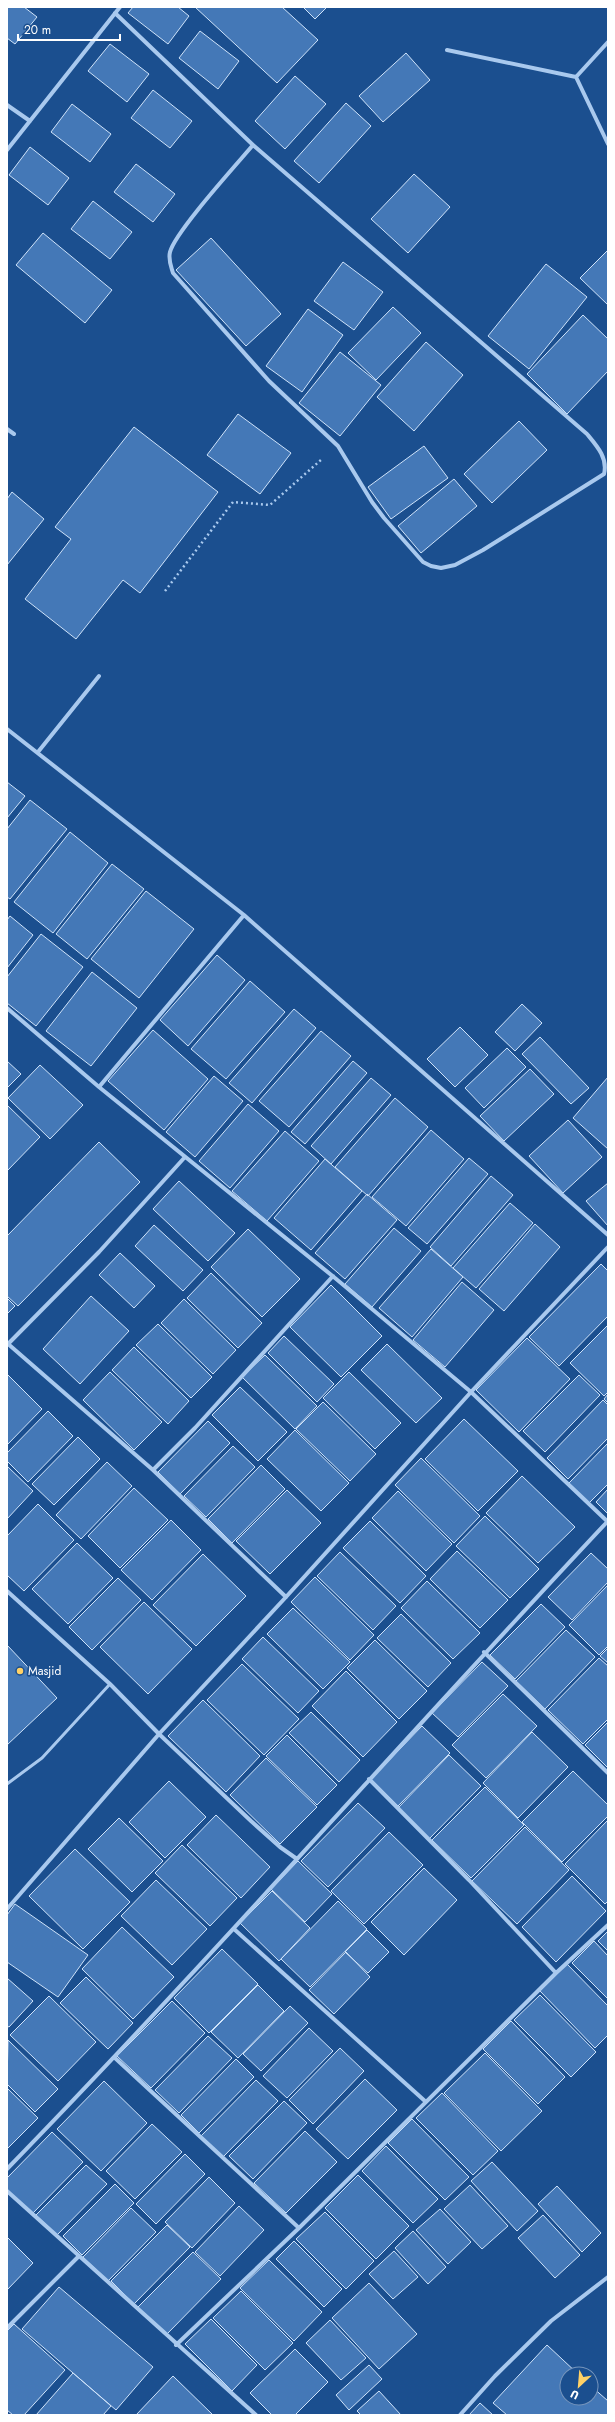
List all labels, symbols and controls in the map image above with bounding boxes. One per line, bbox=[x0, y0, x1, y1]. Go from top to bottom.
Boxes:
scale bar bbox=[18, 16, 120, 42]
text: 20 m bbox=[24, 21, 51, 39]
place label: Masjid bbox=[28, 1662, 61, 1680]
marker: Masjid bbox=[15, 1666, 25, 1676]
north arrow bbox=[559, 2366, 599, 2406]
text: U bbox=[568, 2386, 582, 2404]

